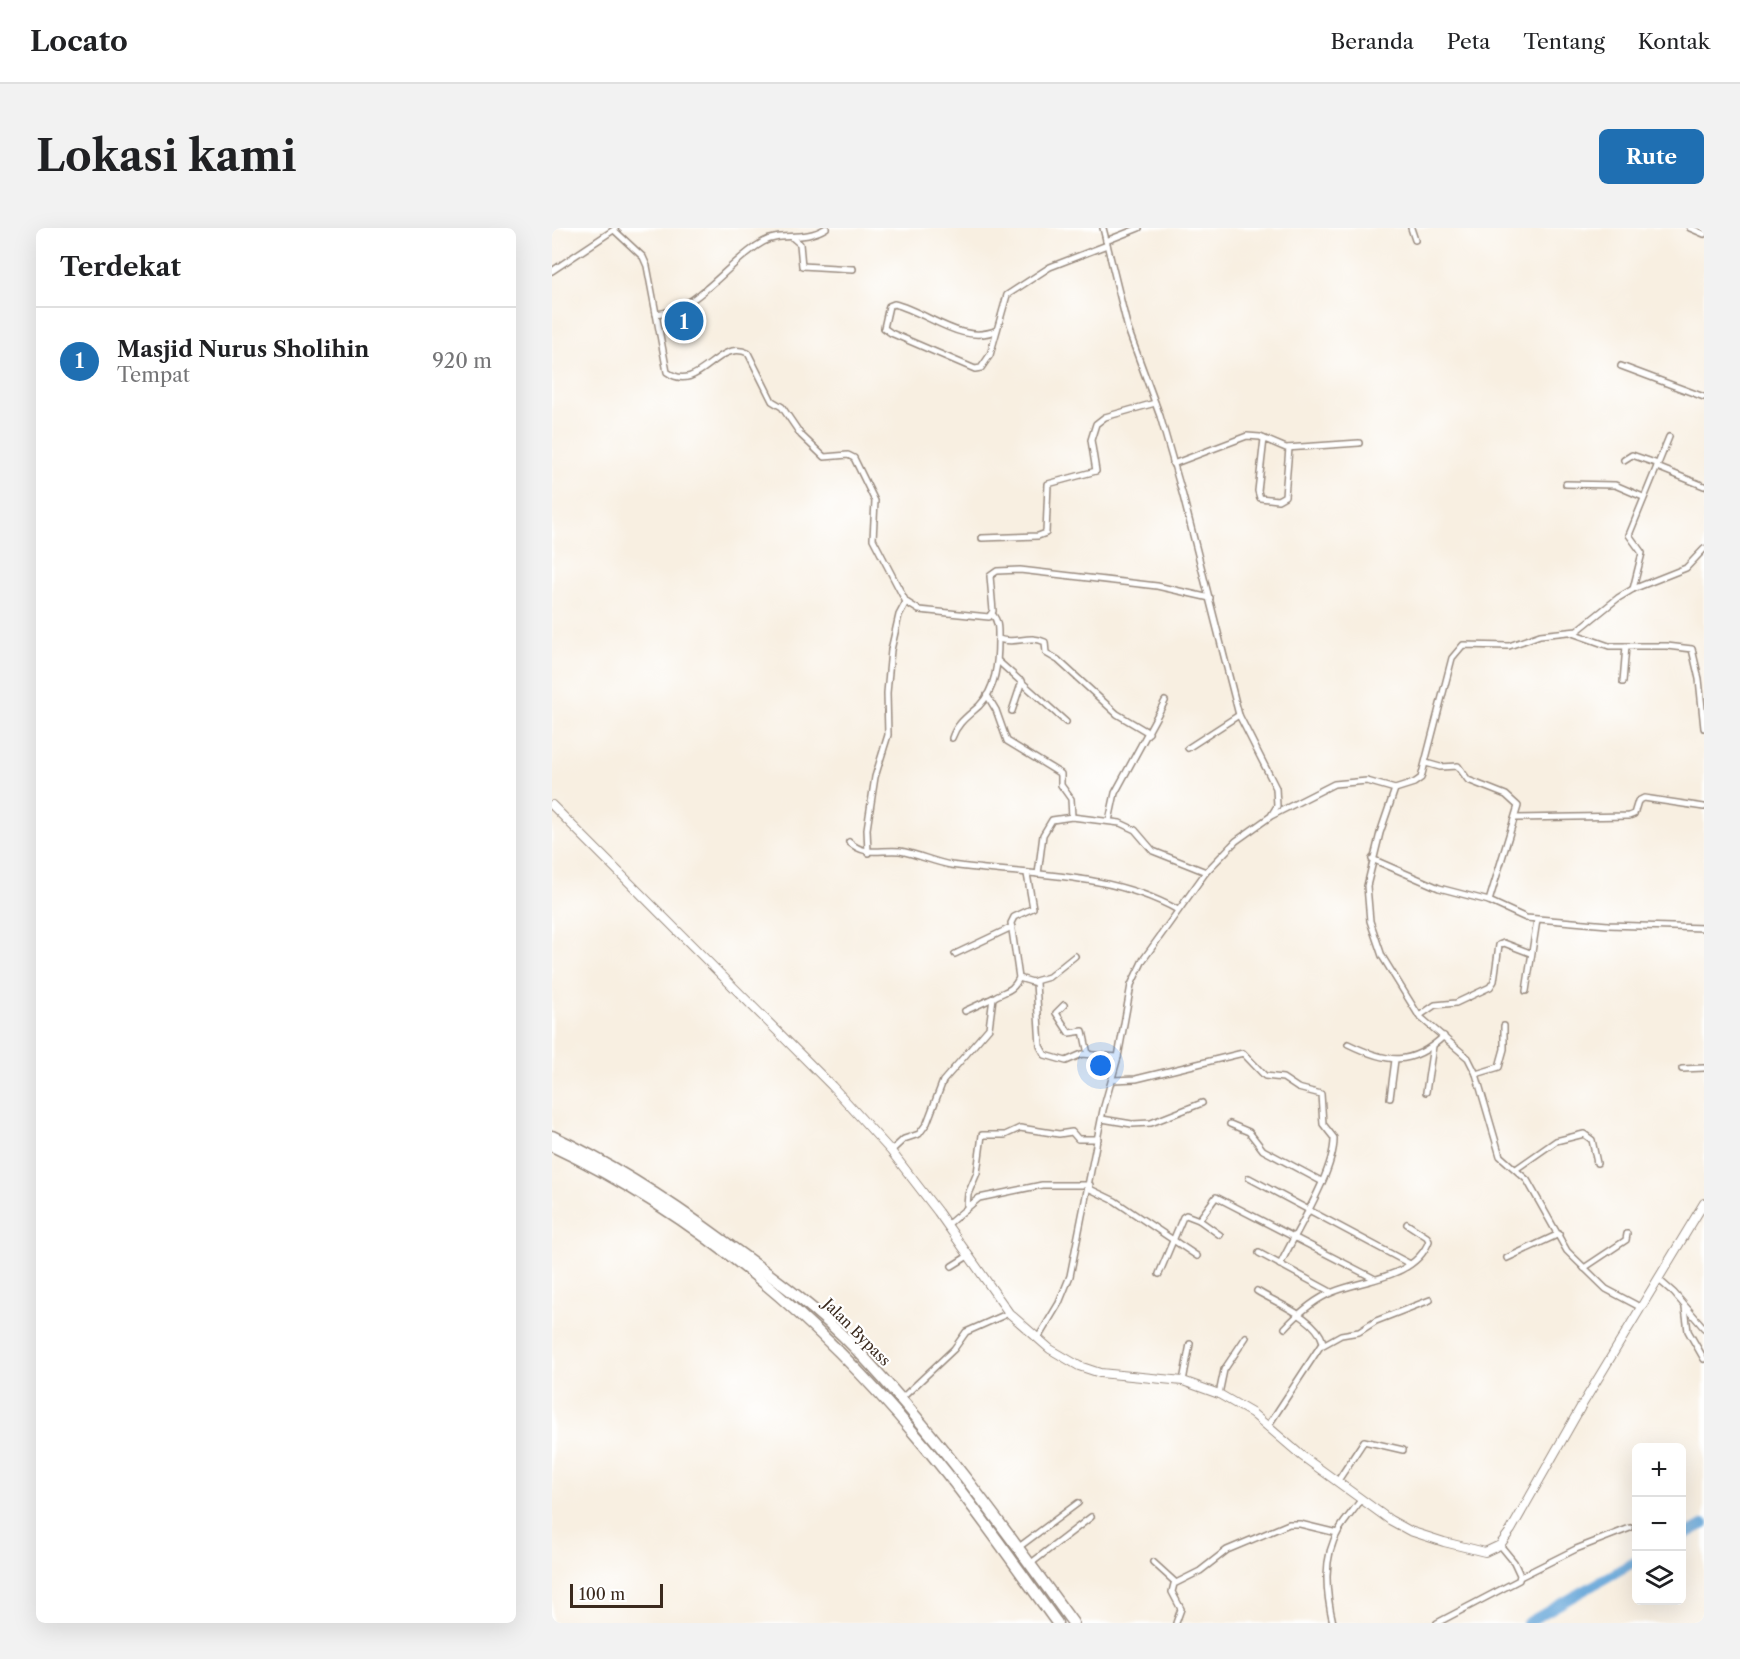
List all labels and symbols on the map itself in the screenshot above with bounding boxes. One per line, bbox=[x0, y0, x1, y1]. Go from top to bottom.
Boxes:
pin: 1 bbox=[664, 298, 704, 344]
your location bbox=[1086, 1051, 1115, 1080]
street label: Jalan Bypass bbox=[818, 1293, 895, 1370]
scale bar bbox=[570, 1581, 663, 1608]

